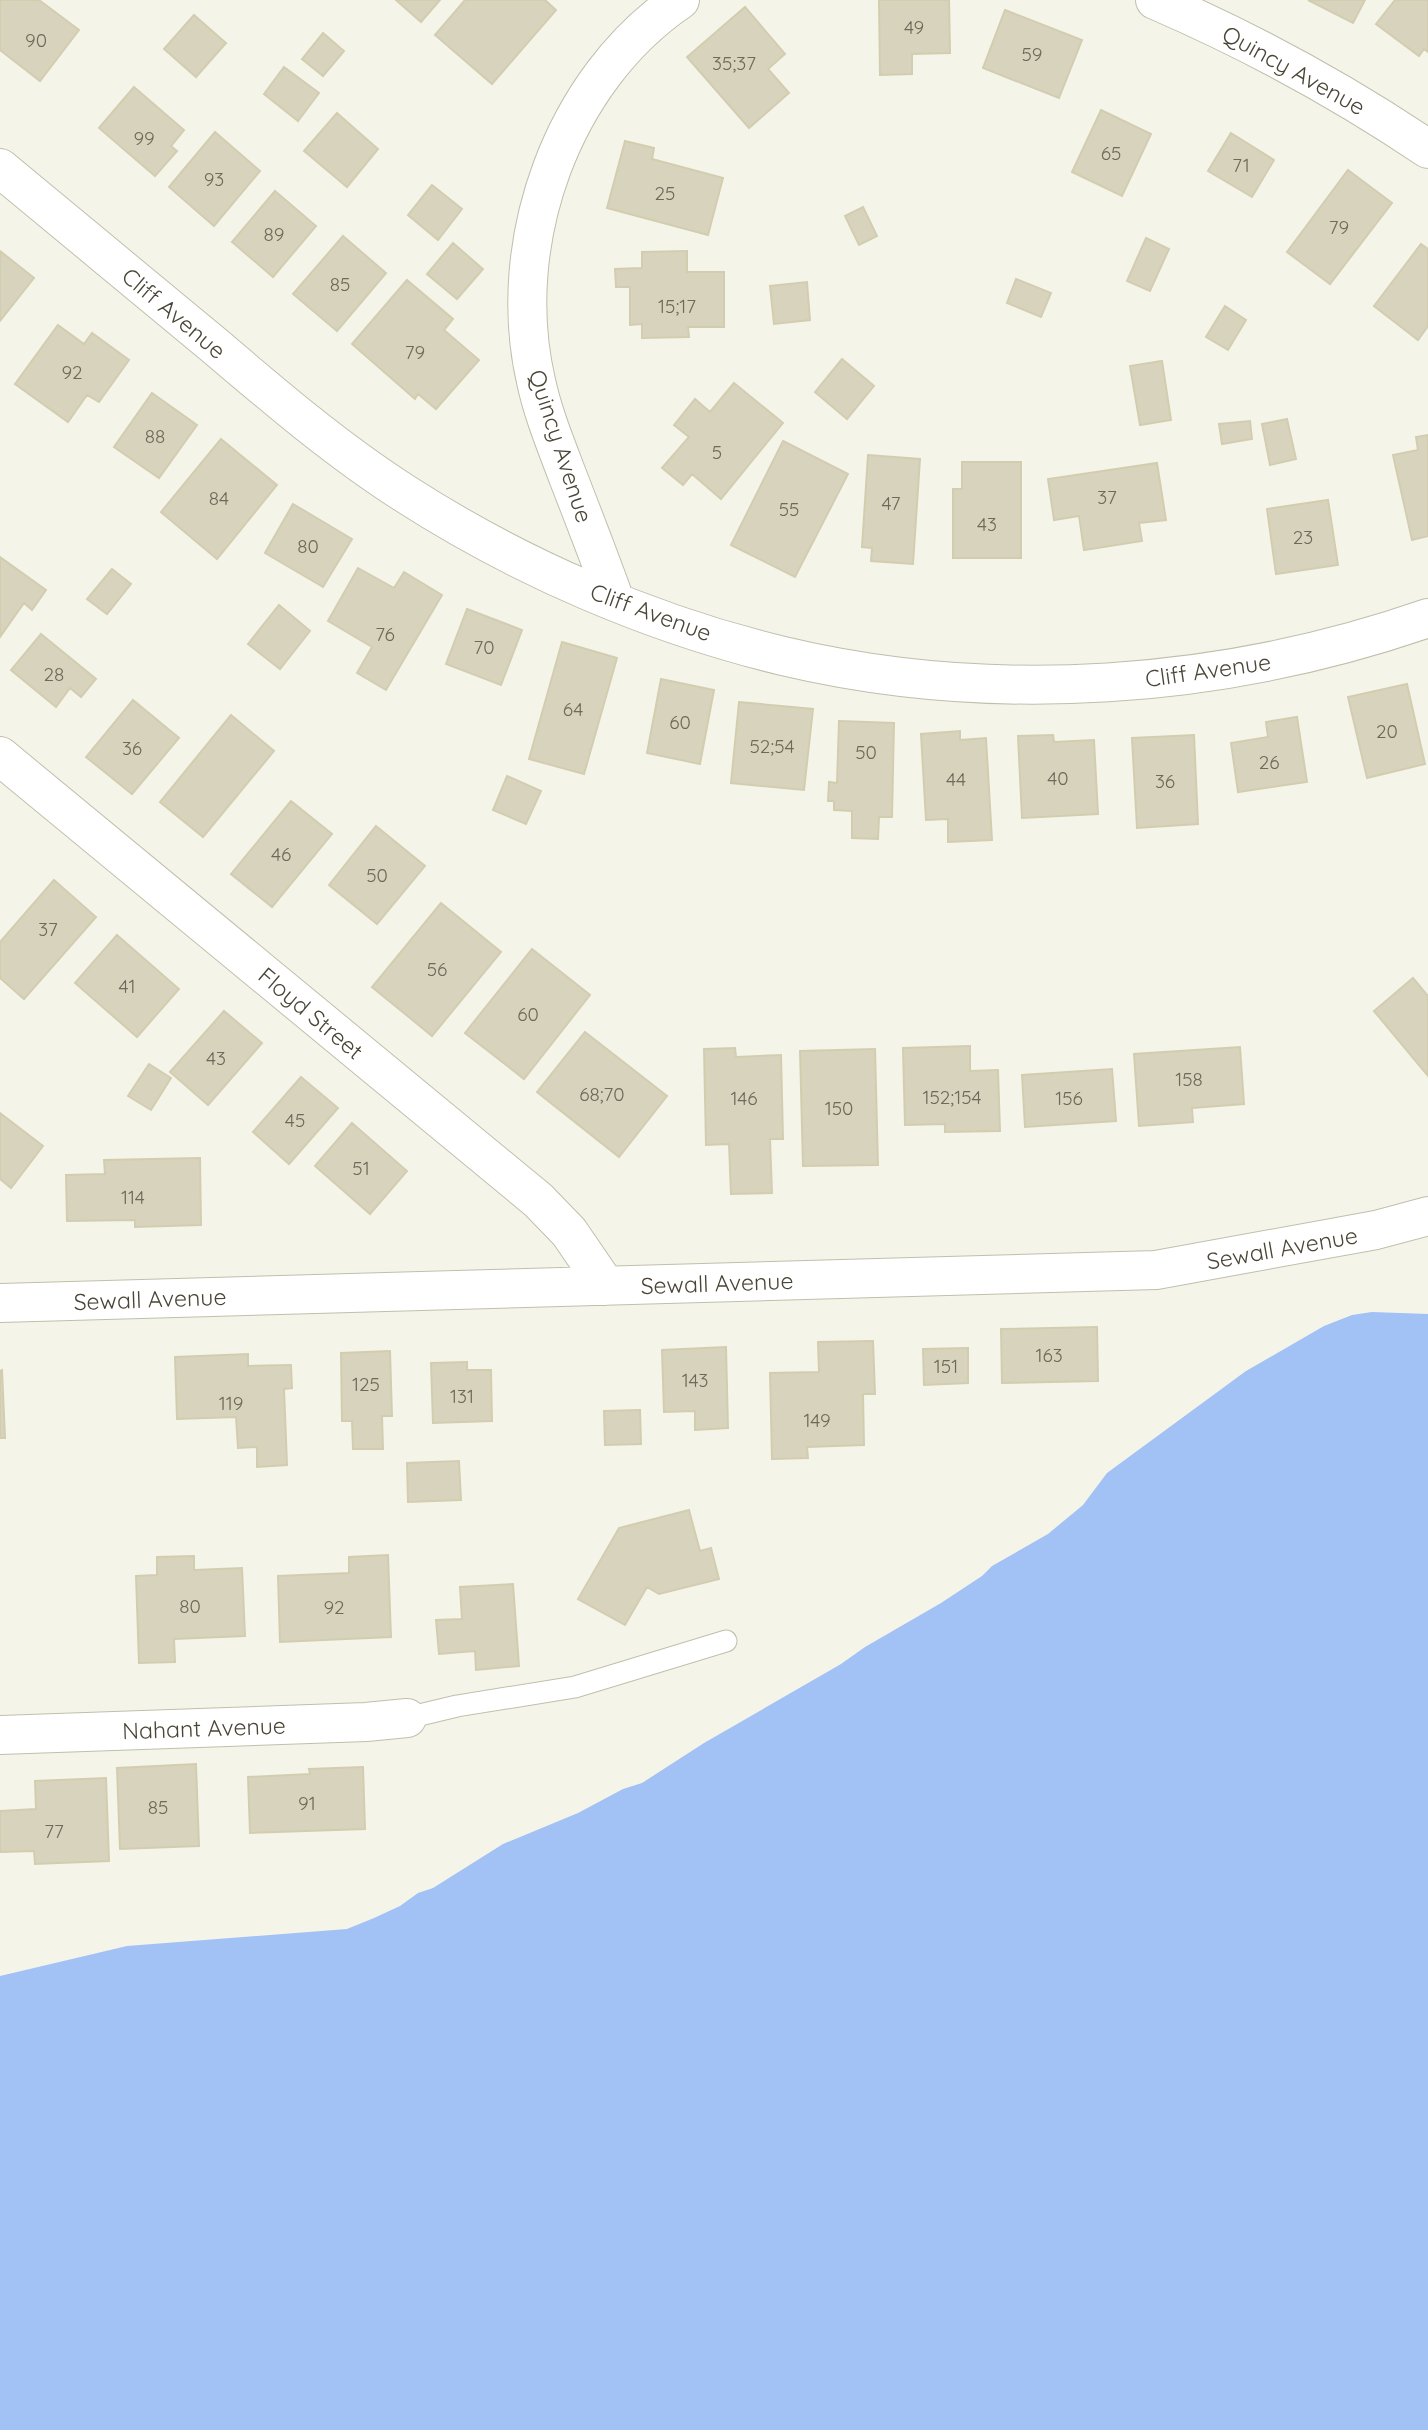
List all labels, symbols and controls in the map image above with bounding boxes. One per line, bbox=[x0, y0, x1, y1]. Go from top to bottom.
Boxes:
house number: 49 bbox=[904, 15, 924, 39]
street label: Quincy Avenue bbox=[1217, 19, 1371, 121]
house number: 90 bbox=[25, 28, 47, 52]
house number: 59 bbox=[1022, 42, 1042, 66]
house number: 35;37 bbox=[712, 51, 756, 75]
house number: 99 bbox=[133, 126, 155, 150]
house number: 65 bbox=[1101, 141, 1121, 165]
house number: 71 bbox=[1232, 153, 1250, 177]
house number: 93 bbox=[204, 167, 224, 191]
house number: 25 bbox=[655, 181, 675, 205]
house number: 79 bbox=[1329, 215, 1349, 239]
house number: 89 bbox=[264, 222, 284, 246]
street label: Cliff Avenue bbox=[116, 261, 232, 365]
house number: 85 bbox=[330, 272, 350, 296]
house number: 15;17 bbox=[658, 294, 696, 318]
house number: 79 bbox=[405, 340, 425, 364]
house number: 92 bbox=[61, 360, 83, 384]
street label: Quincy Avenue bbox=[523, 366, 599, 526]
house number: 88 bbox=[145, 424, 165, 448]
house number: 5 bbox=[712, 440, 722, 464]
house number: 37 bbox=[1097, 485, 1117, 509]
house number: 84 bbox=[209, 486, 229, 510]
house number: 47 bbox=[881, 491, 901, 515]
house number: 55 bbox=[779, 497, 799, 521]
house number: 43 bbox=[977, 512, 997, 536]
house number: 23 bbox=[1293, 525, 1313, 549]
house number: 80 bbox=[297, 534, 319, 558]
street label: Cliff Avenue bbox=[586, 577, 716, 647]
house number: 76 bbox=[375, 622, 395, 646]
house number: 70 bbox=[473, 635, 495, 659]
street label: Cliff Avenue bbox=[1143, 647, 1273, 693]
house number: 28 bbox=[44, 662, 64, 686]
house number: 64 bbox=[563, 697, 583, 721]
house number: 60 bbox=[669, 710, 691, 734]
house number: 20 bbox=[1376, 719, 1398, 743]
house number: 52;54 bbox=[749, 734, 795, 758]
house number: 36 bbox=[122, 736, 142, 760]
house number: 50 bbox=[855, 740, 877, 764]
house number: 26 bbox=[1259, 750, 1279, 774]
house number: 40 bbox=[1047, 766, 1069, 790]
house number: 44 bbox=[946, 767, 966, 791]
house number: 36 bbox=[1155, 769, 1175, 793]
house number: 46 bbox=[271, 842, 291, 866]
house number: 50 bbox=[366, 863, 388, 887]
house number: 37 bbox=[38, 917, 58, 941]
house number: 56 bbox=[427, 957, 447, 981]
street label: Floyd Street bbox=[253, 961, 369, 1065]
house number: 41 bbox=[119, 974, 135, 998]
house number: 60 bbox=[517, 1002, 539, 1026]
house number: 43 bbox=[206, 1046, 226, 1070]
house number: 158 bbox=[1175, 1067, 1203, 1091]
house number: 68;70 bbox=[579, 1082, 625, 1106]
house number: 152;154 bbox=[922, 1085, 982, 1109]
house number: 146 bbox=[731, 1086, 757, 1110]
house number: 156 bbox=[1055, 1086, 1083, 1110]
house number: 150 bbox=[825, 1096, 853, 1120]
house number: 45 bbox=[285, 1108, 305, 1132]
house number: 51 bbox=[352, 1156, 370, 1180]
house number: 114 bbox=[121, 1185, 145, 1209]
street label: Sewall Avenue bbox=[1204, 1220, 1360, 1276]
street label: Sewall Avenue bbox=[640, 1266, 794, 1300]
street label: Sewall Avenue bbox=[73, 1282, 227, 1316]
house number: 163 bbox=[1035, 1343, 1063, 1367]
house number: 151 bbox=[934, 1354, 958, 1378]
house number: 143 bbox=[682, 1368, 708, 1392]
house number: 125 bbox=[352, 1372, 380, 1396]
house number: 131 bbox=[450, 1384, 474, 1408]
house number: 119 bbox=[219, 1391, 243, 1415]
house number: 149 bbox=[804, 1408, 830, 1432]
house number: 80 bbox=[179, 1594, 201, 1618]
house number: 92 bbox=[323, 1595, 345, 1619]
street label: Nahant Avenue bbox=[122, 1711, 286, 1745]
house number: 91 bbox=[298, 1791, 316, 1815]
house number: 85 bbox=[148, 1795, 168, 1819]
house number: 77 bbox=[44, 1819, 64, 1843]

